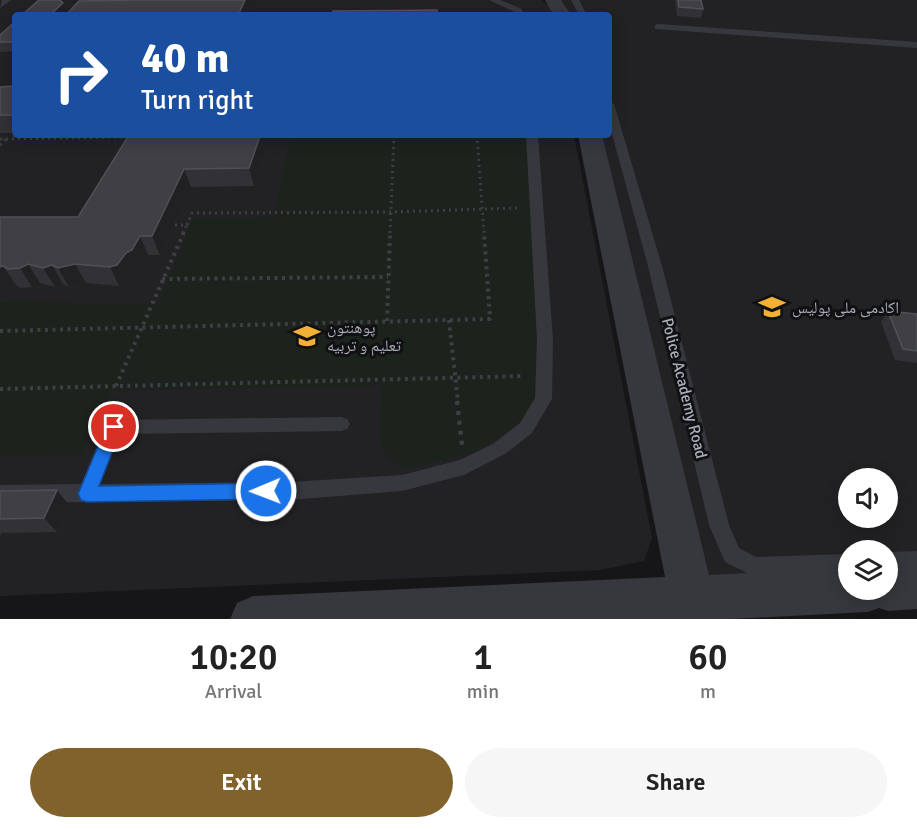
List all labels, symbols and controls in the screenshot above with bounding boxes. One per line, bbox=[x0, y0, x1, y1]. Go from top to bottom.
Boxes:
text: 40 m bbox=[141, 33, 230, 84]
icon: right bbox=[42, 36, 120, 114]
text: Turn right bbox=[141, 84, 254, 117]
school or university icon: اکادمی ملی پولیس bbox=[757, 292, 787, 322]
place label: اکادمی ملی پولیس bbox=[792, 298, 899, 318]
street label: Police Academy Road bbox=[657, 316, 711, 461]
place label: پوهنتون تعلیم و تربیه bbox=[327, 318, 401, 356]
school or university icon: پوهنتون تعلیم و تربیه bbox=[292, 321, 322, 351]
pin bbox=[88, 401, 139, 452]
icon: arrive bbox=[97, 410, 130, 443]
position arrow bbox=[234, 459, 298, 523]
map controls bbox=[838, 468, 898, 600]
button: sound bbox=[838, 468, 898, 528]
button: layers bbox=[838, 540, 898, 600]
text: 10:20 bbox=[189, 635, 277, 680]
text: 1 bbox=[473, 635, 493, 680]
text: 60 bbox=[689, 635, 728, 680]
text: Arrival bbox=[205, 679, 262, 704]
text: min bbox=[467, 679, 499, 704]
text: m bbox=[700, 679, 716, 704]
button: Exit bbox=[30, 748, 453, 817]
button: Share bbox=[465, 748, 887, 817]

